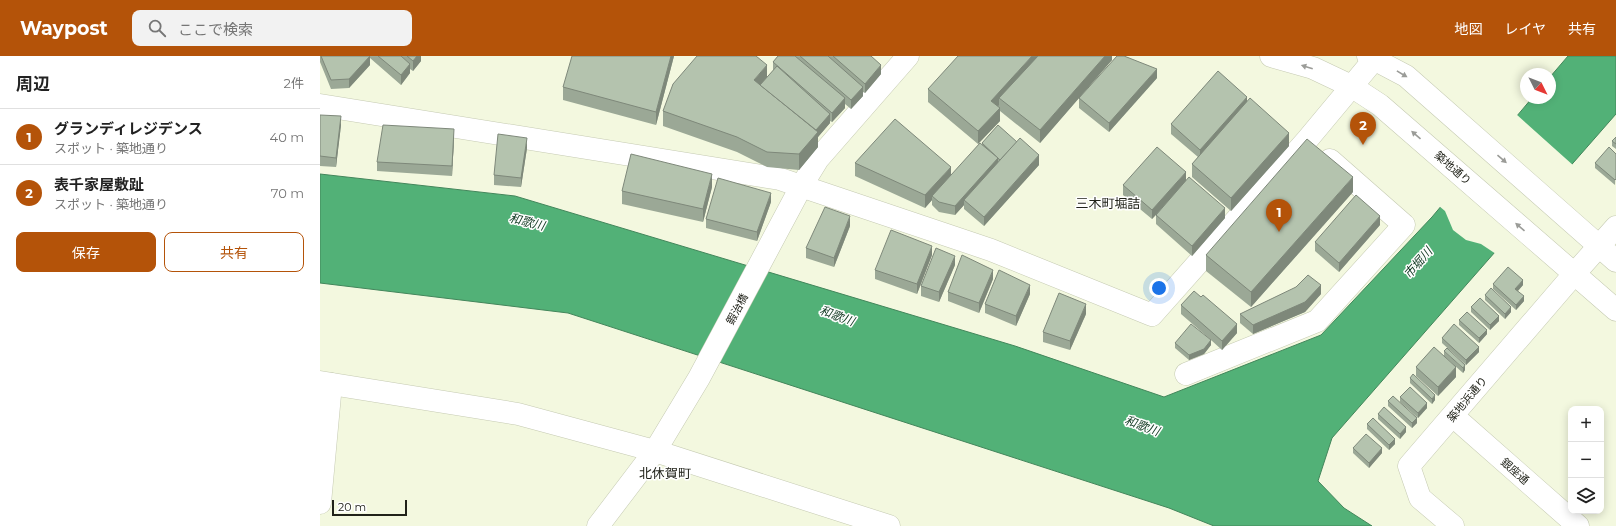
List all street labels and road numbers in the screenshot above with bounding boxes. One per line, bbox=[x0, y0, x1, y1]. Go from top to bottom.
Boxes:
street label: 築地通り bbox=[1432, 148, 1474, 188]
street label: 鍜治橋 bbox=[723, 291, 751, 327]
street label: 築地浜通り bbox=[1444, 373, 1490, 425]
street label: 銀座通 bbox=[1498, 455, 1532, 487]

